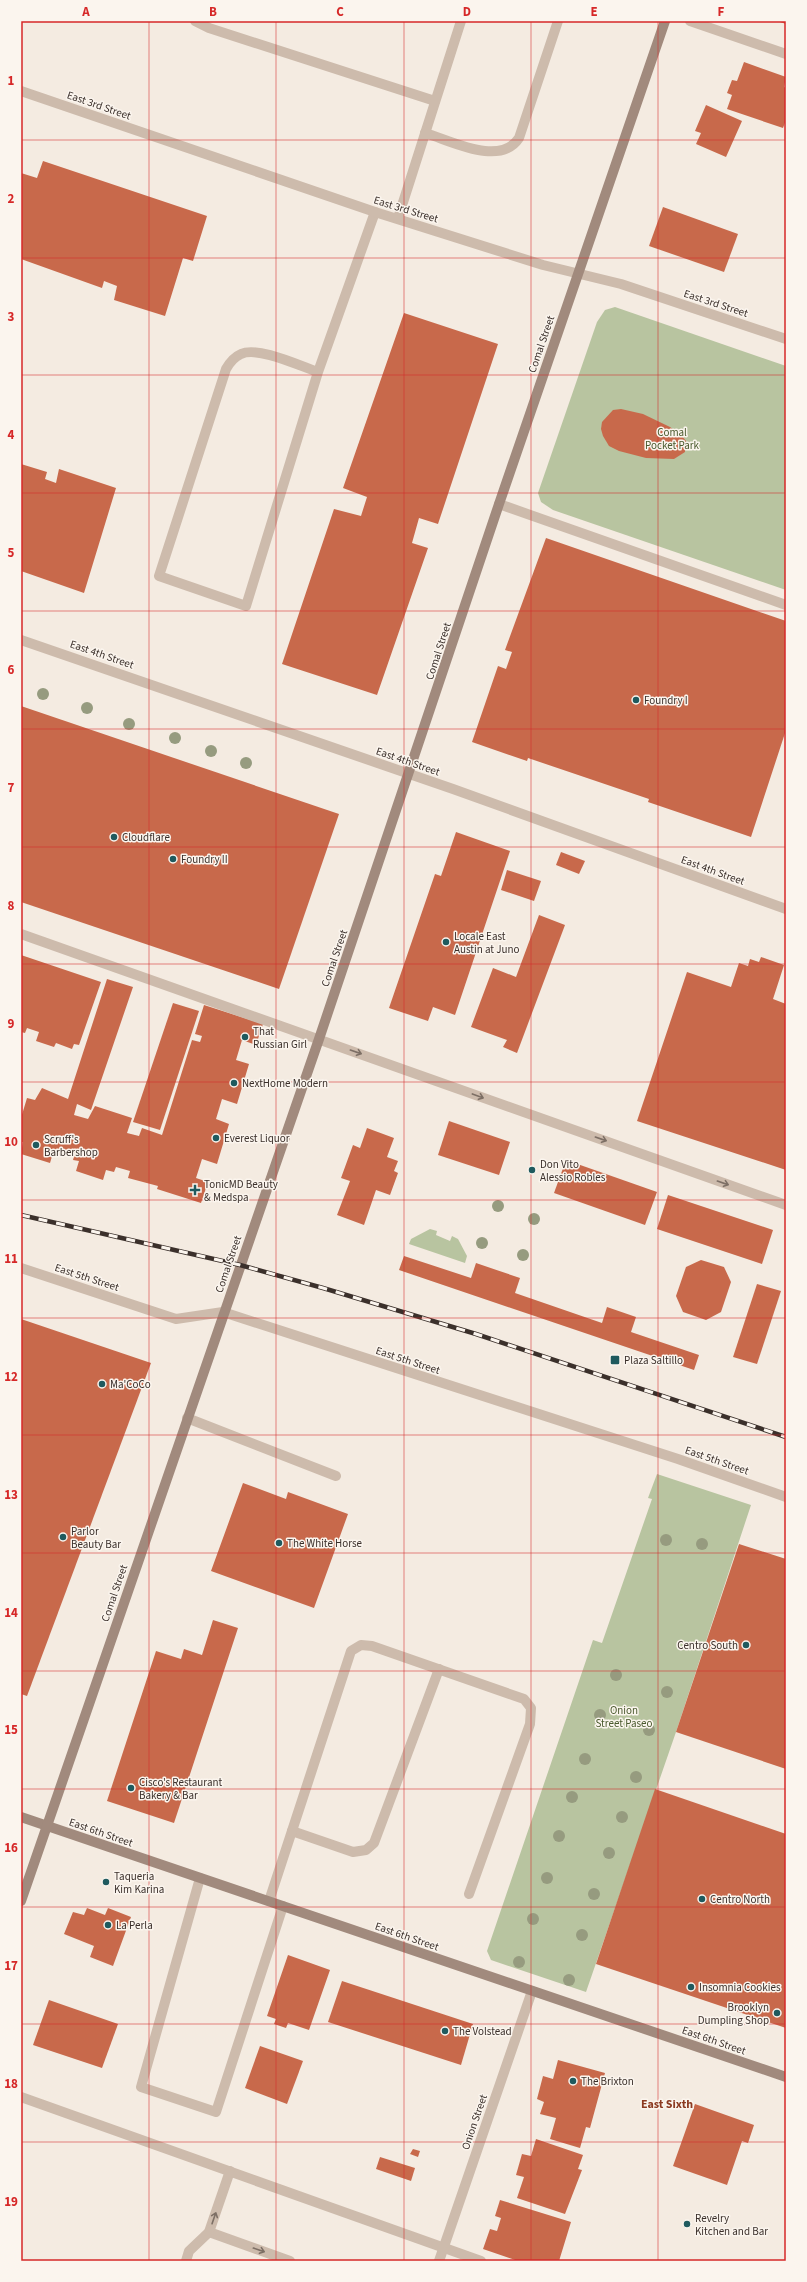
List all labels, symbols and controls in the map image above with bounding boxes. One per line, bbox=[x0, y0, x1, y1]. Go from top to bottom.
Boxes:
text: A bbox=[81, 3, 90, 21]
text: B bbox=[209, 3, 217, 21]
text: C bbox=[336, 3, 344, 21]
text: D bbox=[463, 3, 471, 21]
text: E bbox=[590, 3, 598, 21]
text: F bbox=[718, 3, 725, 21]
text: 1 bbox=[8, 72, 15, 90]
street label: East 3rd Street bbox=[65, 88, 133, 124]
text: 2 bbox=[8, 190, 15, 208]
street label: East 3rd Street bbox=[372, 193, 440, 226]
street label: East 3rd Street bbox=[682, 286, 750, 321]
text: 3 bbox=[8, 308, 15, 326]
street label: Comal Street bbox=[525, 313, 558, 375]
park label: Comal Pocket Park bbox=[645, 425, 700, 453]
text: 4 bbox=[8, 426, 15, 444]
text: 5 bbox=[8, 544, 15, 562]
street label: Comal Street bbox=[422, 620, 455, 682]
street label: East 4th Street bbox=[68, 637, 136, 672]
text: 6 bbox=[8, 661, 15, 679]
place label: Foundry I bbox=[644, 693, 688, 708]
marker: Foundry I bbox=[631, 695, 641, 705]
street label: East 4th Street bbox=[374, 744, 442, 779]
text: 7 bbox=[8, 779, 15, 797]
place label: Cloudflare bbox=[122, 830, 170, 845]
marker: Cloudflare bbox=[109, 832, 119, 842]
place label: Foundry II bbox=[181, 852, 228, 867]
street label: East 4th Street bbox=[679, 852, 747, 889]
marker: Foundry II bbox=[168, 854, 178, 864]
text: 8 bbox=[8, 897, 15, 915]
street label: Comal Street bbox=[318, 927, 351, 989]
place label: Locale East Austin at Juno bbox=[454, 929, 519, 957]
marker: Locale East Austin at Juno bbox=[441, 937, 451, 947]
text: 9 bbox=[8, 1015, 15, 1033]
place label: That Russian Girl bbox=[253, 1024, 307, 1052]
marker: That Russian Girl bbox=[240, 1032, 250, 1042]
one-way arrow bbox=[350, 1048, 362, 1056]
place label: NextHome Modern bbox=[242, 1076, 328, 1091]
marker: NextHome Modern bbox=[229, 1078, 239, 1088]
one-way arrow bbox=[472, 1092, 484, 1100]
place label: Everest Liquor bbox=[224, 1131, 290, 1146]
place label: Scruff's Barbershop bbox=[44, 1132, 98, 1160]
text: 10 bbox=[4, 1133, 18, 1151]
marker: Everest Liquor bbox=[211, 1133, 221, 1143]
one-way arrow bbox=[594, 1136, 606, 1144]
marker: Scruff's Barbershop bbox=[31, 1140, 41, 1150]
place label: Don Vito Alessio Robles bbox=[540, 1157, 606, 1185]
marker: Don Vito Alessio Robles bbox=[527, 1165, 537, 1175]
place label: TonicMD Beauty & Medspa bbox=[204, 1177, 278, 1205]
one-way arrow bbox=[717, 1179, 729, 1187]
marker: TonicMD Beauty & Medspa bbox=[189, 1184, 201, 1196]
street label: Comal Street bbox=[212, 1233, 245, 1295]
text: 11 bbox=[4, 1250, 18, 1268]
street label: East 5th Street bbox=[53, 1260, 121, 1295]
street label: East 5th Street bbox=[374, 1343, 442, 1378]
place label: Plaza Saltillo bbox=[624, 1353, 683, 1368]
marker: Plaza Saltillo bbox=[609, 1354, 621, 1366]
text: 12 bbox=[4, 1368, 18, 1386]
place label: Ma'CoCo bbox=[110, 1377, 151, 1392]
marker: Ma'CoCo bbox=[97, 1379, 107, 1389]
street label: East 5th Street bbox=[683, 1443, 751, 1478]
text: 13 bbox=[4, 1486, 18, 1504]
place label: Parlor Beauty Bar bbox=[71, 1524, 121, 1552]
marker: Parlor Beauty Bar bbox=[58, 1532, 68, 1542]
place label: The White Horse bbox=[287, 1536, 363, 1551]
marker: The White Horse bbox=[274, 1538, 284, 1548]
street label: Comal Street bbox=[98, 1562, 131, 1624]
text: 14 bbox=[4, 1604, 18, 1622]
place label: Centro South bbox=[677, 1638, 738, 1653]
marker: Centro South bbox=[741, 1640, 751, 1650]
park label: Onion Street Paseo bbox=[595, 1703, 653, 1731]
text: 15 bbox=[4, 1721, 18, 1739]
place label: Cisco's Restaurant Bakery & Bar bbox=[139, 1775, 222, 1803]
marker: Cisco's Restaurant Bakery & Bar bbox=[126, 1783, 136, 1793]
street label: East 6th Street bbox=[67, 1815, 135, 1850]
text: 16 bbox=[4, 1839, 18, 1857]
place label: Taqueria Kim Karina bbox=[114, 1869, 164, 1897]
marker: Taqueria Kim Karina bbox=[101, 1877, 111, 1887]
place label: Centro North bbox=[710, 1892, 770, 1907]
marker: Centro North bbox=[697, 1894, 707, 1904]
place label: La Perla bbox=[116, 1918, 153, 1933]
street label: East 6th Street bbox=[373, 1919, 441, 1954]
marker: La Perla bbox=[103, 1920, 113, 1930]
text: 17 bbox=[4, 1957, 18, 1975]
place label: Insomnia Cookies bbox=[699, 1980, 781, 1995]
marker: Insomnia Cookies bbox=[686, 1982, 696, 1992]
place label: Brooklyn Dumpling Shop bbox=[698, 2000, 769, 2028]
marker: Brooklyn Dumpling Shop bbox=[772, 2008, 782, 2018]
street label: East 6th Street bbox=[680, 2023, 748, 2058]
place label: The Volstead bbox=[453, 2024, 512, 2039]
marker: The Volstead bbox=[440, 2026, 450, 2036]
place label: The Brixton bbox=[581, 2074, 634, 2089]
text: 18 bbox=[4, 2075, 18, 2093]
marker: The Brixton bbox=[568, 2076, 578, 2086]
street label: Onion Street bbox=[458, 2092, 491, 2152]
district label: East Sixth bbox=[641, 2096, 693, 2113]
text: 19 bbox=[4, 2193, 18, 2211]
place label: Revelry Kitchen and Bar bbox=[695, 2211, 768, 2239]
one-way arrow bbox=[210, 2212, 218, 2224]
marker: Revelry Kitchen and Bar bbox=[682, 2219, 692, 2229]
one-way arrow bbox=[252, 2247, 265, 2254]

